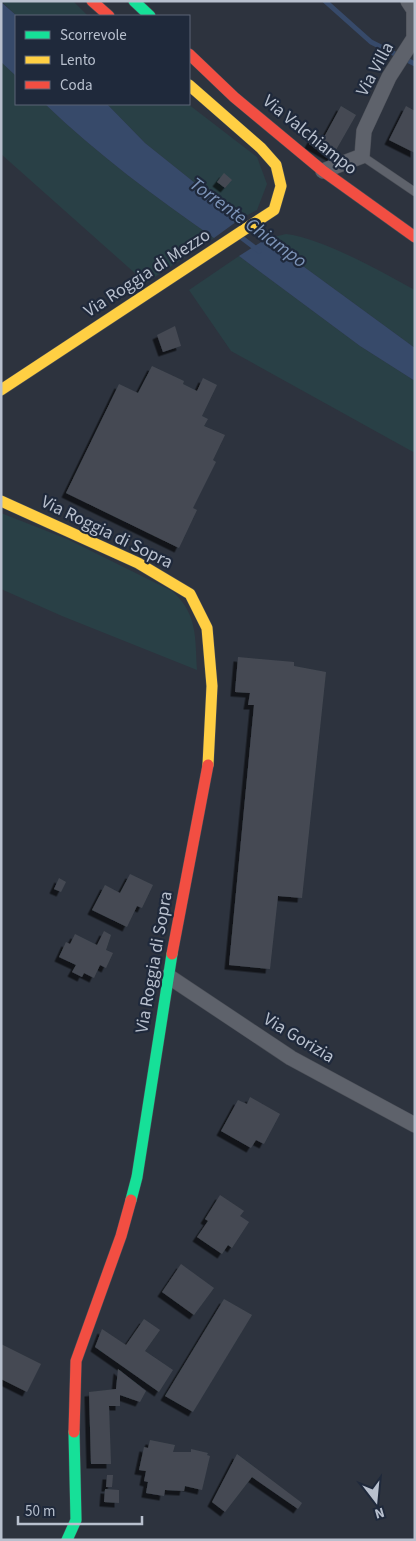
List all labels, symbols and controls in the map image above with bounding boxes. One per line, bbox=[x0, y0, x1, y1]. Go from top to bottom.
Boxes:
legend bbox=[15, 15, 190, 105]
text: Scorrevole bbox=[60, 25, 127, 46]
street label: Via Villa bbox=[350, 37, 400, 101]
text: Lento bbox=[60, 50, 96, 71]
text: Coda bbox=[60, 75, 93, 96]
street label: Via Valchiampo bbox=[257, 89, 363, 181]
water label: Torrente Chiampo bbox=[184, 171, 312, 275]
street label: Via Roggia di Mezzo bbox=[79, 223, 215, 323]
street label: Via Roggia di Sopra bbox=[37, 489, 177, 575]
street label: Via Roggia di Sopra bbox=[129, 889, 179, 1035]
street label: Via Gorizia bbox=[259, 1007, 339, 1069]
north arrow bbox=[351, 1476, 401, 1526]
scale bar bbox=[18, 1494, 141, 1526]
text: 50 m bbox=[25, 1501, 55, 1522]
text: N bbox=[372, 1502, 387, 1523]

